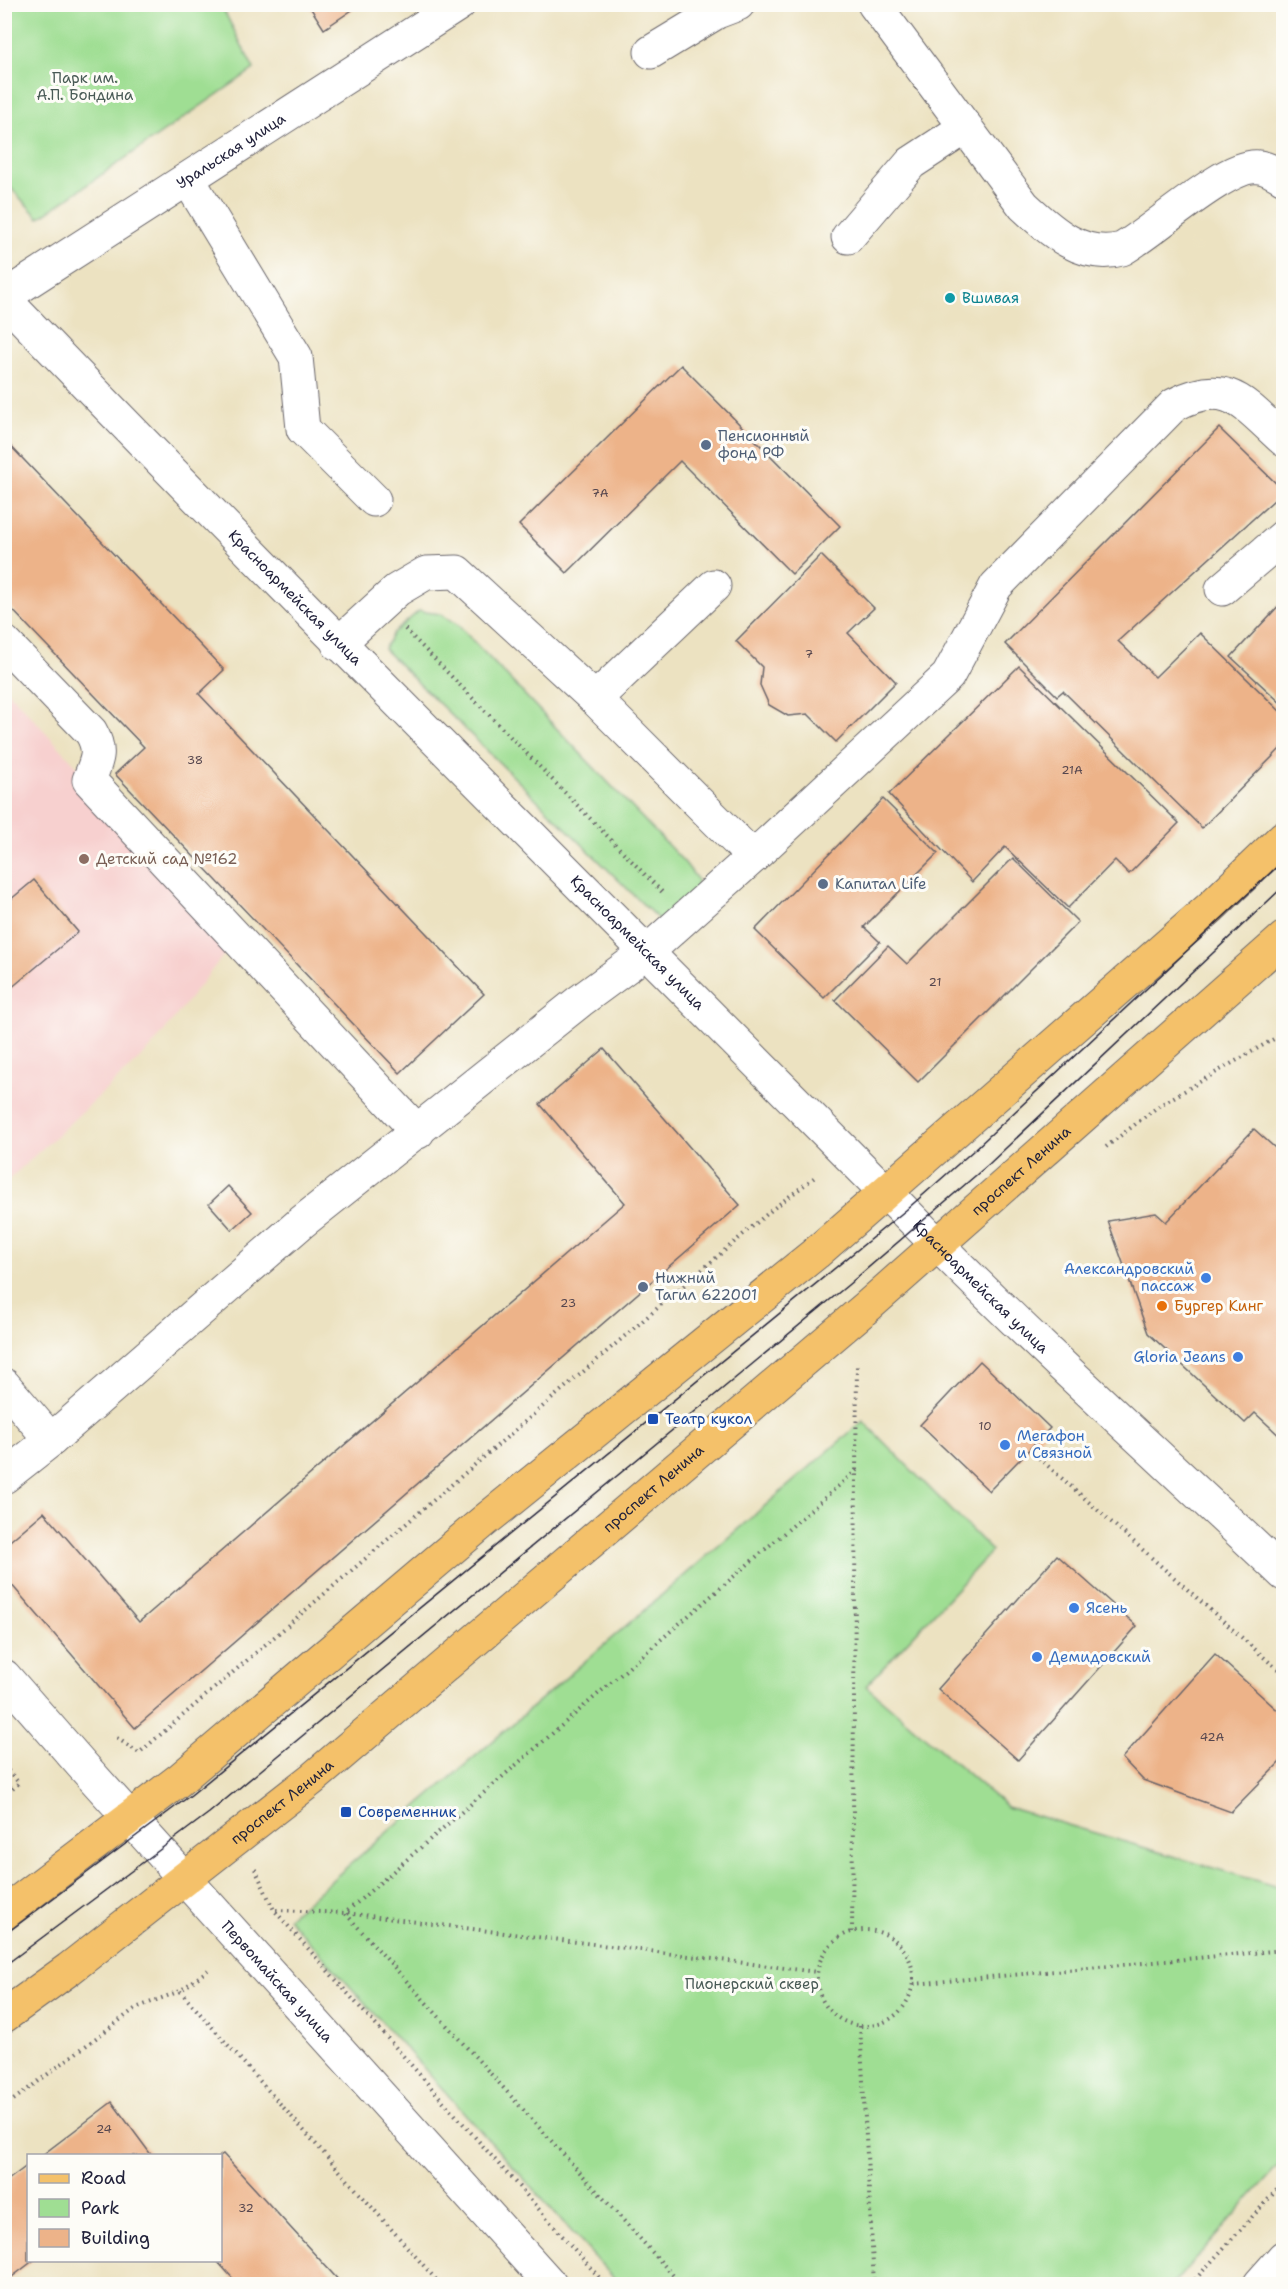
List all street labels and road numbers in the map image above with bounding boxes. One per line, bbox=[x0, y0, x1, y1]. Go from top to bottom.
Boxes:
street label: Уральская улица bbox=[173, 108, 290, 193]
street label: Красноармейская улица bbox=[224, 526, 367, 670]
street label: Красноармейская улица bbox=[566, 871, 709, 1015]
street label: проспект Ленина bbox=[967, 1121, 1075, 1220]
street label: Красноармейская улица bbox=[909, 1216, 1053, 1358]
street label: проспект Ленина bbox=[599, 1440, 709, 1537]
street label: проспект Ленина bbox=[226, 1754, 338, 1849]
street label: Первомайская улица bbox=[217, 1916, 338, 2047]

